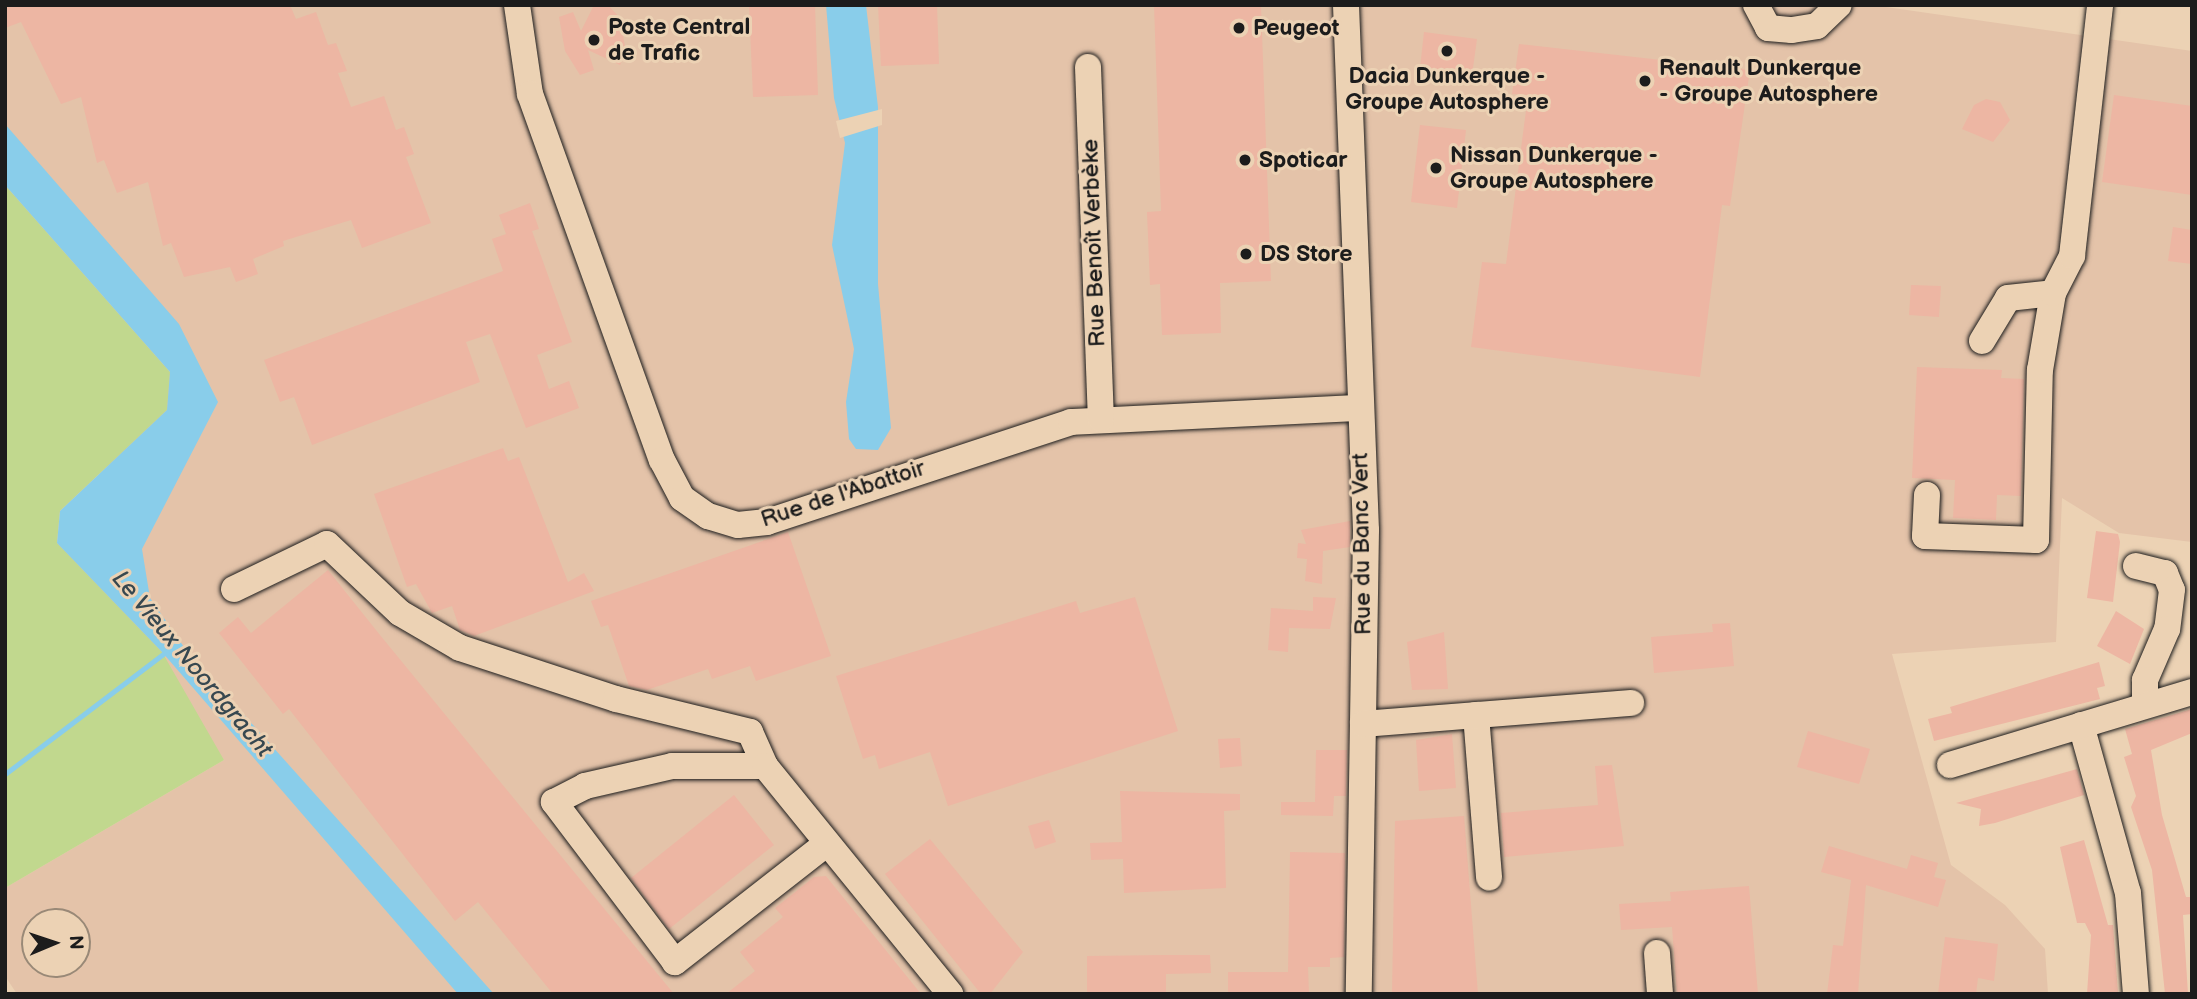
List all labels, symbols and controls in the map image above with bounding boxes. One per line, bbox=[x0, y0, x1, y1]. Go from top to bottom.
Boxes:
place label: Poste Central de Trafic bbox=[608, 13, 750, 67]
place label: Peugeot bbox=[1253, 14, 1340, 42]
marker: Peugeot bbox=[1231, 20, 1247, 36]
marker: Poste Central de Trafic bbox=[586, 32, 602, 48]
marker: Dacia Dunkerque - Groupe Autosphere bbox=[1439, 43, 1455, 59]
place label: Renault Dunkerque - Groupe Autosphere bbox=[1659, 54, 1878, 108]
place label: Dacia Dunkerque - Groupe Autosphere bbox=[1345, 62, 1549, 116]
marker: Renault Dunkerque - Groupe Autosphere bbox=[1637, 73, 1653, 89]
street label: Rue Benoît Verbèke bbox=[1077, 138, 1111, 348]
place label: Nissan Dunkerque - Groupe Autosphere bbox=[1450, 141, 1658, 195]
place label: Spoticar bbox=[1259, 146, 1348, 174]
marker: Spoticar bbox=[1237, 152, 1253, 168]
marker: Nissan Dunkerque - Groupe Autosphere bbox=[1428, 160, 1444, 176]
place label: DS Store bbox=[1260, 240, 1352, 268]
marker: DS Store bbox=[1238, 246, 1254, 262]
street label: Rue du Banc Vert bbox=[1347, 452, 1377, 636]
street label: Rue de l'Abattoir bbox=[757, 454, 929, 534]
water label: Le Vieux Noordgracht bbox=[105, 565, 279, 763]
north arrow bbox=[21, 908, 91, 978]
text: N bbox=[64, 935, 87, 950]

